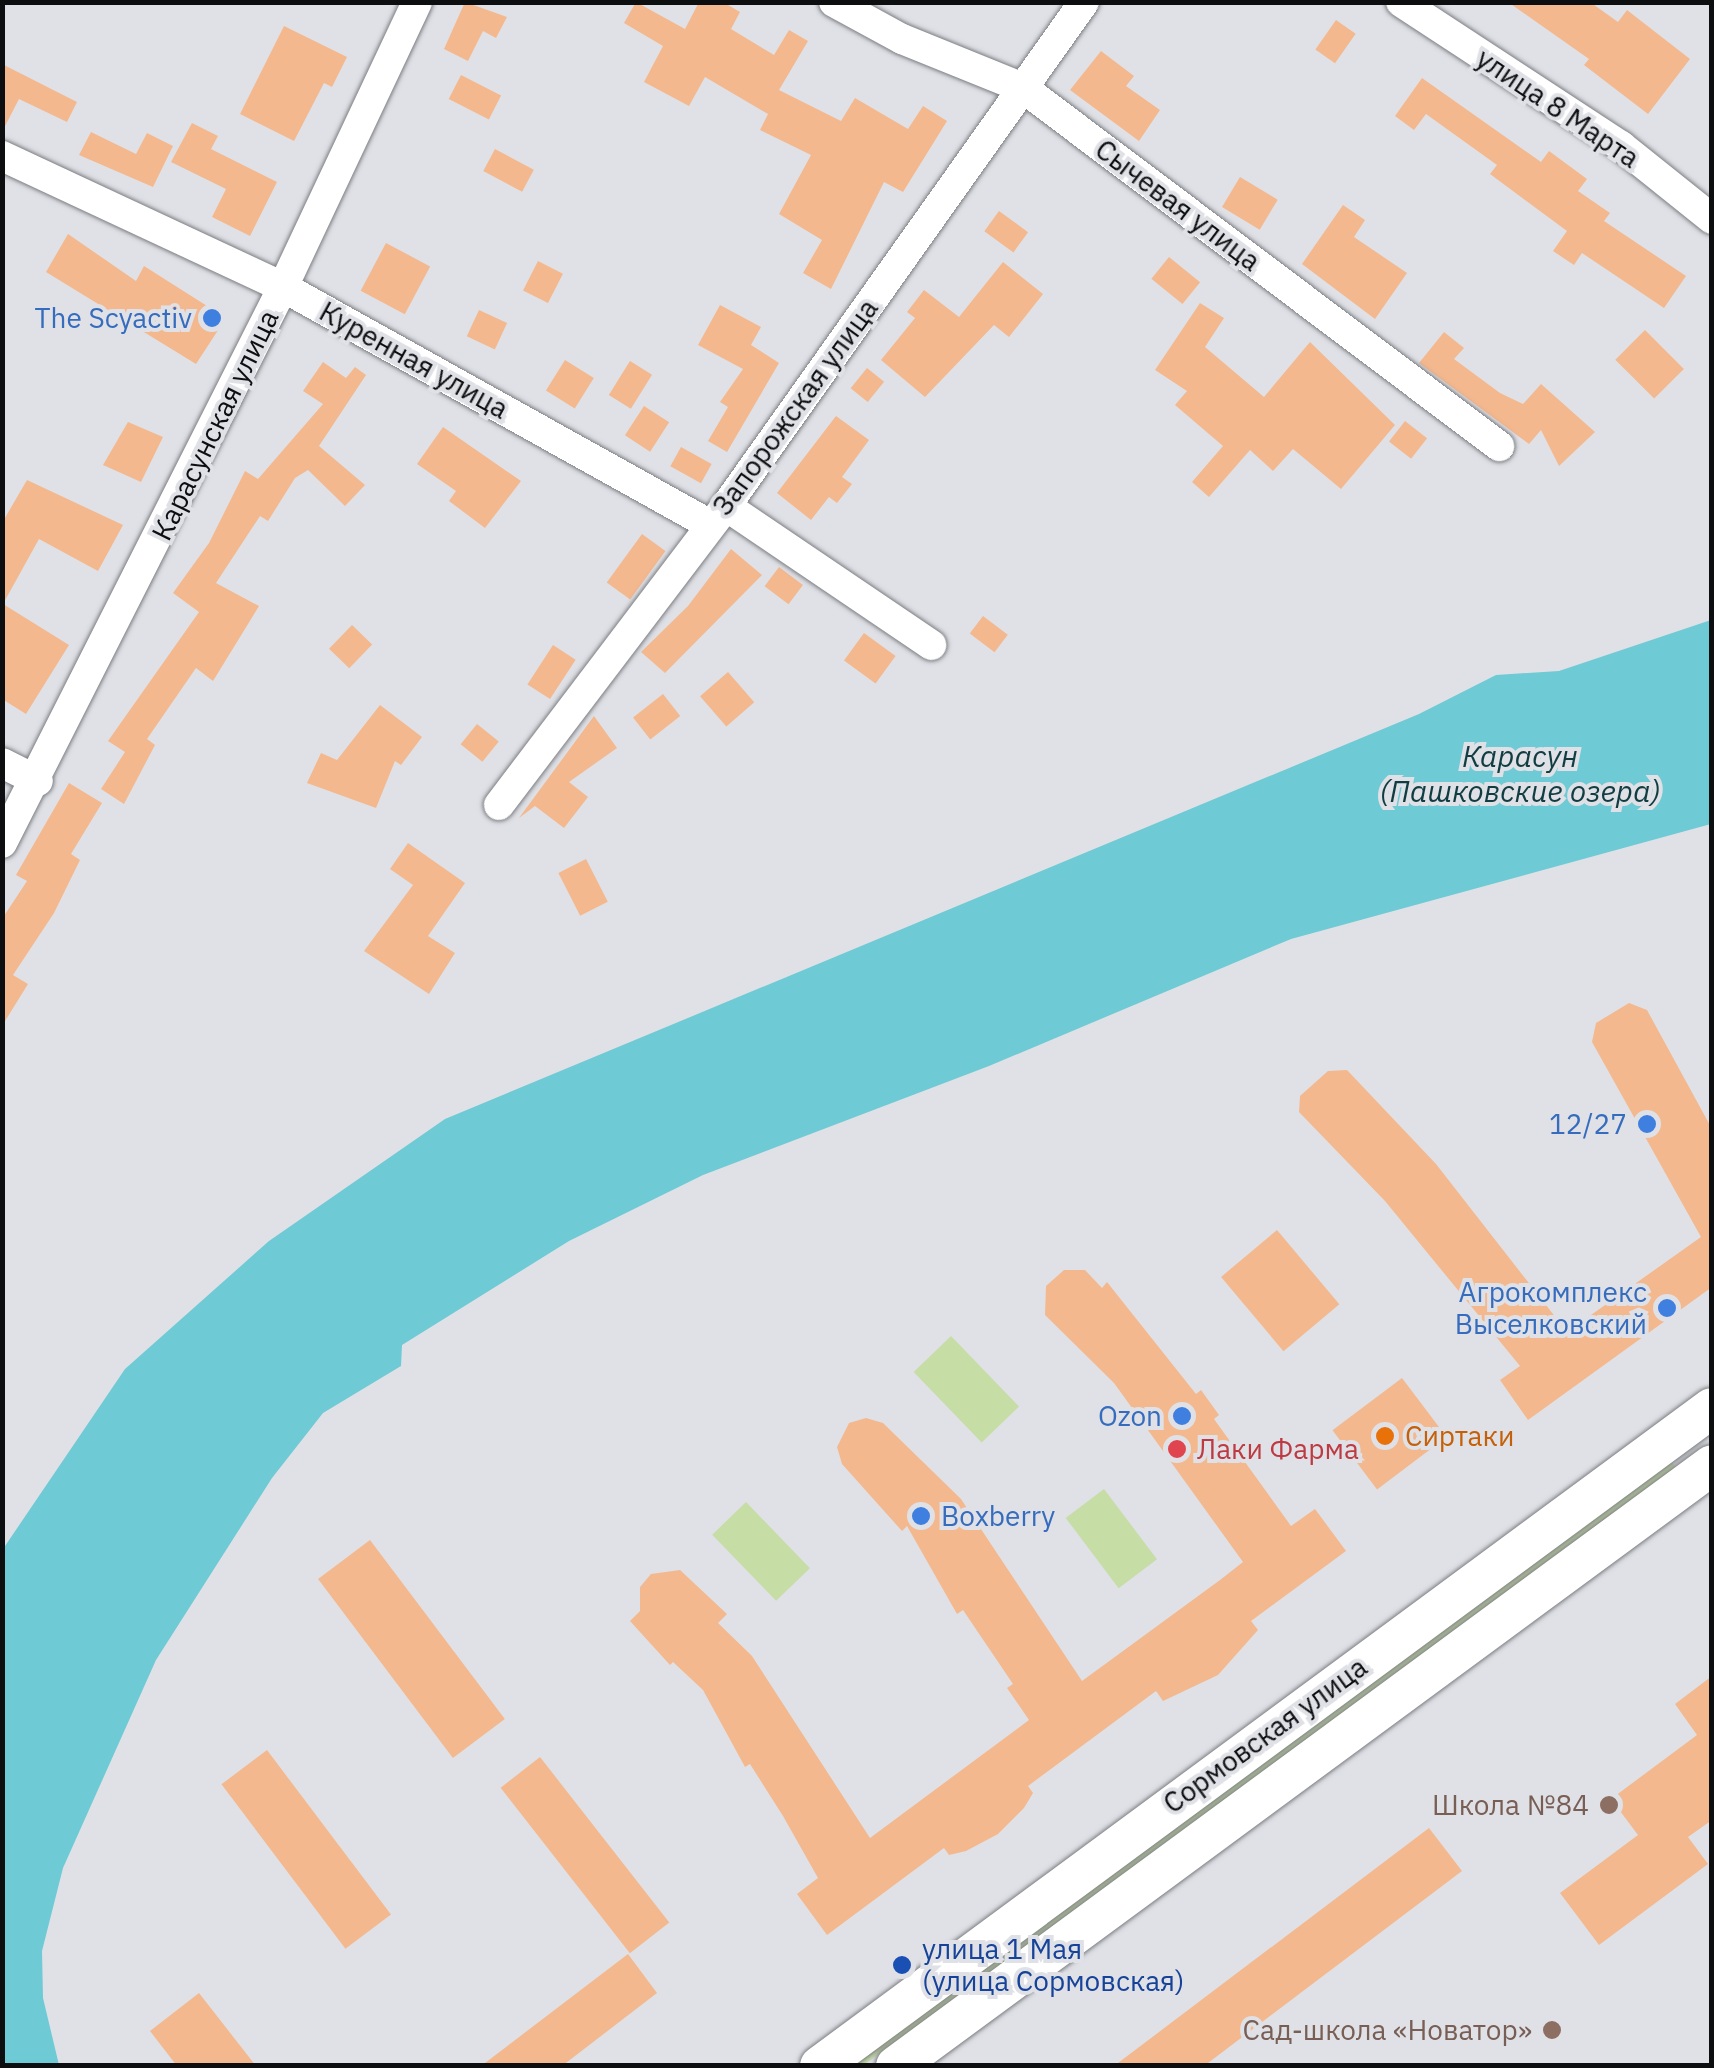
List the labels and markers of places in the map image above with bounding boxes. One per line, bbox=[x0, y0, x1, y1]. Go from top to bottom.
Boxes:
place label: The Scyactiv bbox=[35, 301, 192, 335]
marker: The Scyactiv bbox=[201, 307, 223, 329]
place label: 12/27 bbox=[1549, 1107, 1627, 1141]
marker: 12/27 bbox=[1636, 1113, 1658, 1135]
place label: Агрокомплекс Выселковский bbox=[1455, 1275, 1647, 1341]
marker: Агрокомплекс Выселковский bbox=[1656, 1297, 1678, 1319]
place label: Ozon bbox=[1098, 1399, 1162, 1433]
marker: Ozon bbox=[1171, 1405, 1193, 1427]
place label: Сиртаки bbox=[1405, 1419, 1514, 1453]
marker: Сиртаки bbox=[1374, 1425, 1396, 1447]
place label: Лаки Фарма bbox=[1197, 1432, 1359, 1466]
marker: Лаки Фарма bbox=[1166, 1438, 1188, 1460]
place label: Boxberry bbox=[941, 1499, 1055, 1533]
marker: Boxberry bbox=[910, 1505, 932, 1527]
place label: Школа №84 bbox=[1432, 1788, 1589, 1822]
marker: Школа №84 bbox=[1598, 1794, 1620, 1816]
place label: улица 1 Мая (улица Сормовская) bbox=[922, 1932, 1184, 1998]
marker: улица 1 Мая (улица Сормовская) bbox=[891, 1954, 913, 1976]
place label: Сад-школа «Новатор» bbox=[1243, 2013, 1532, 2047]
marker: Сад-школа «Новатор» bbox=[1541, 2019, 1563, 2041]

